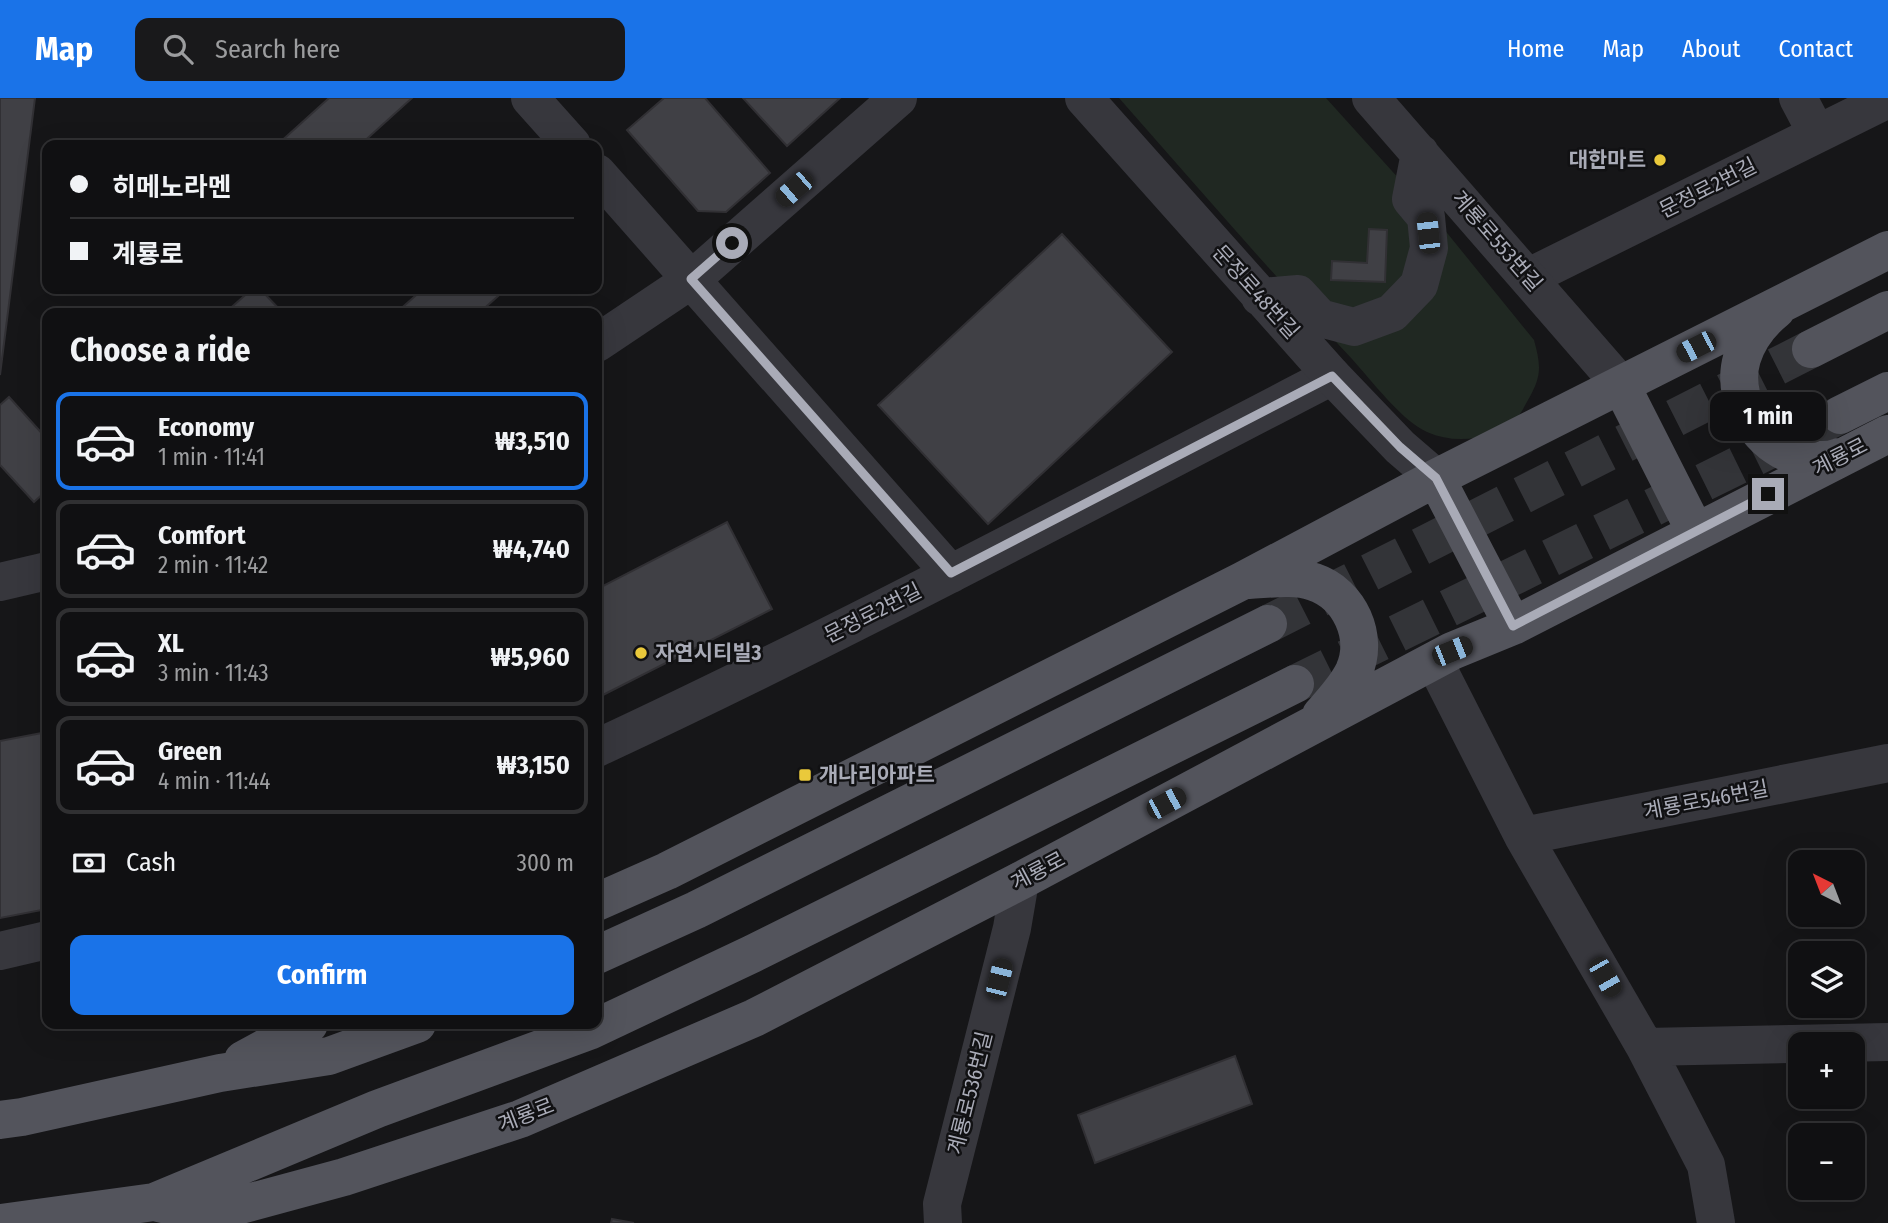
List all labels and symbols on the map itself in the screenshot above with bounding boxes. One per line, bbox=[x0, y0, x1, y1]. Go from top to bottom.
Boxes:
place label: 대한마트 bbox=[1569, 147, 1646, 173]
marker: 대한마트 bbox=[1652, 152, 1668, 168]
street label: 문정로2번길 bbox=[1655, 152, 1761, 224]
car bbox=[772, 167, 817, 211]
street label: 계룡로553번길 bbox=[1446, 185, 1548, 297]
car bbox=[1416, 211, 1441, 255]
route start bbox=[716, 227, 748, 259]
street label: 문정로48번길 bbox=[1207, 240, 1305, 344]
car bbox=[1673, 328, 1720, 366]
callout: 1 min bbox=[1710, 392, 1826, 442]
street label: 계룡로 bbox=[1808, 432, 1872, 482]
route end bbox=[1752, 478, 1784, 510]
street label: 문정로2번길 bbox=[820, 577, 926, 649]
car bbox=[1429, 633, 1476, 669]
place label: 자연시티빌3 bbox=[655, 640, 762, 666]
marker: 자연시티빌3 bbox=[633, 645, 649, 661]
place label: 개나리아파트 bbox=[819, 762, 935, 788]
marker: 개나리아파트 bbox=[797, 767, 813, 783]
street label: 계룡로546번길 bbox=[1641, 775, 1771, 825]
car bbox=[1143, 784, 1190, 822]
street label: 계룡로 bbox=[1006, 846, 1070, 896]
north arrow bbox=[1788, 850, 1866, 928]
car bbox=[1586, 954, 1625, 1000]
car bbox=[984, 956, 1015, 1002]
street label: 계룡로536번길 bbox=[942, 1029, 998, 1157]
street label: 계룡로 bbox=[494, 1092, 558, 1138]

